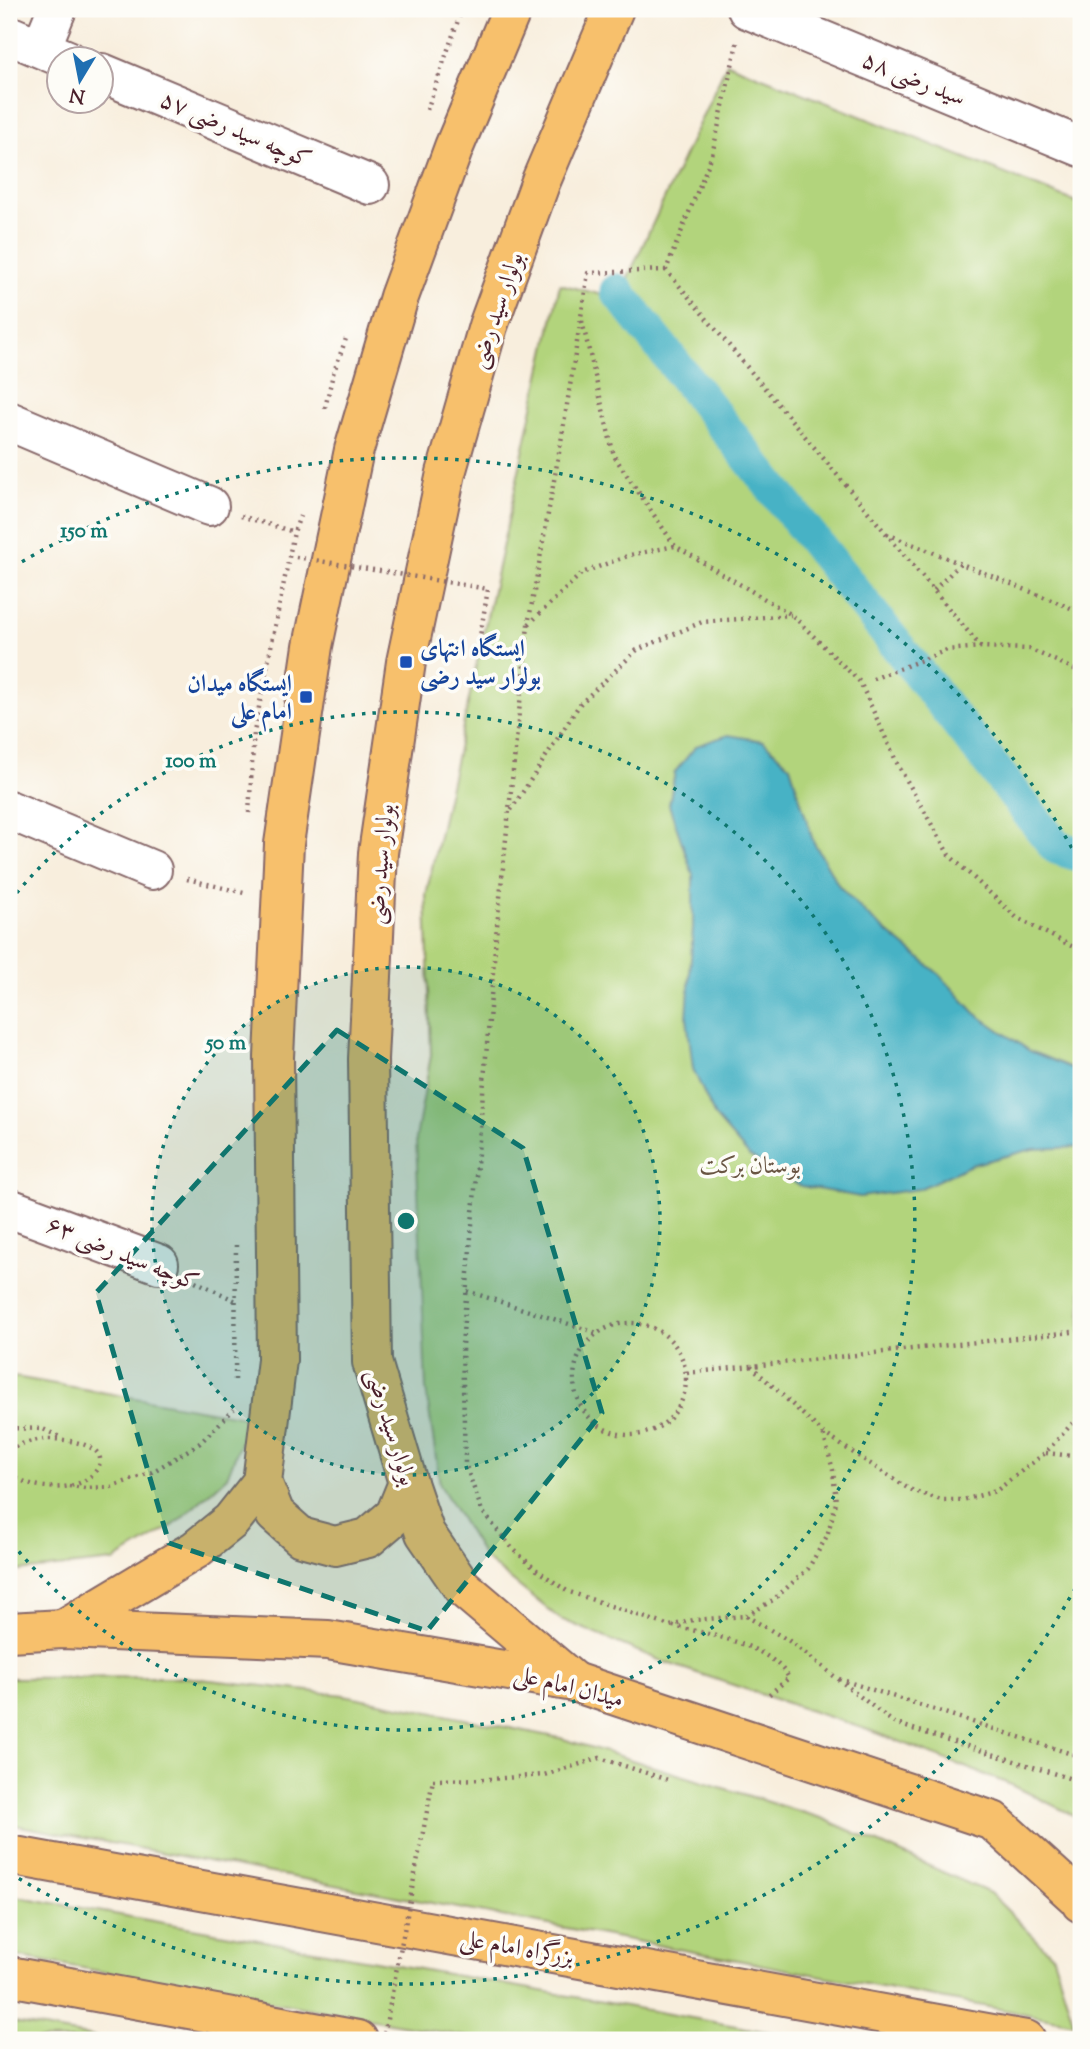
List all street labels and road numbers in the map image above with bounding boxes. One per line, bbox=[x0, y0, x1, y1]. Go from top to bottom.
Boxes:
street label: سید رضی ۵۸ bbox=[856, 44, 970, 116]
street label: کوچه سید رضی ۵۷ bbox=[154, 84, 316, 178]
street label: بولوار سید رضی bbox=[462, 248, 534, 373]
street label: بولوار سید رضی bbox=[360, 802, 404, 926]
street label: کوچه سید رضی ۶۳ bbox=[41, 1209, 204, 1301]
street label: بولوار سید رضی bbox=[356, 1365, 424, 1490]
street label: میدان امام علی bbox=[510, 1658, 627, 1720]
street label: بزرگراه امام علی bbox=[457, 1921, 576, 1978]

